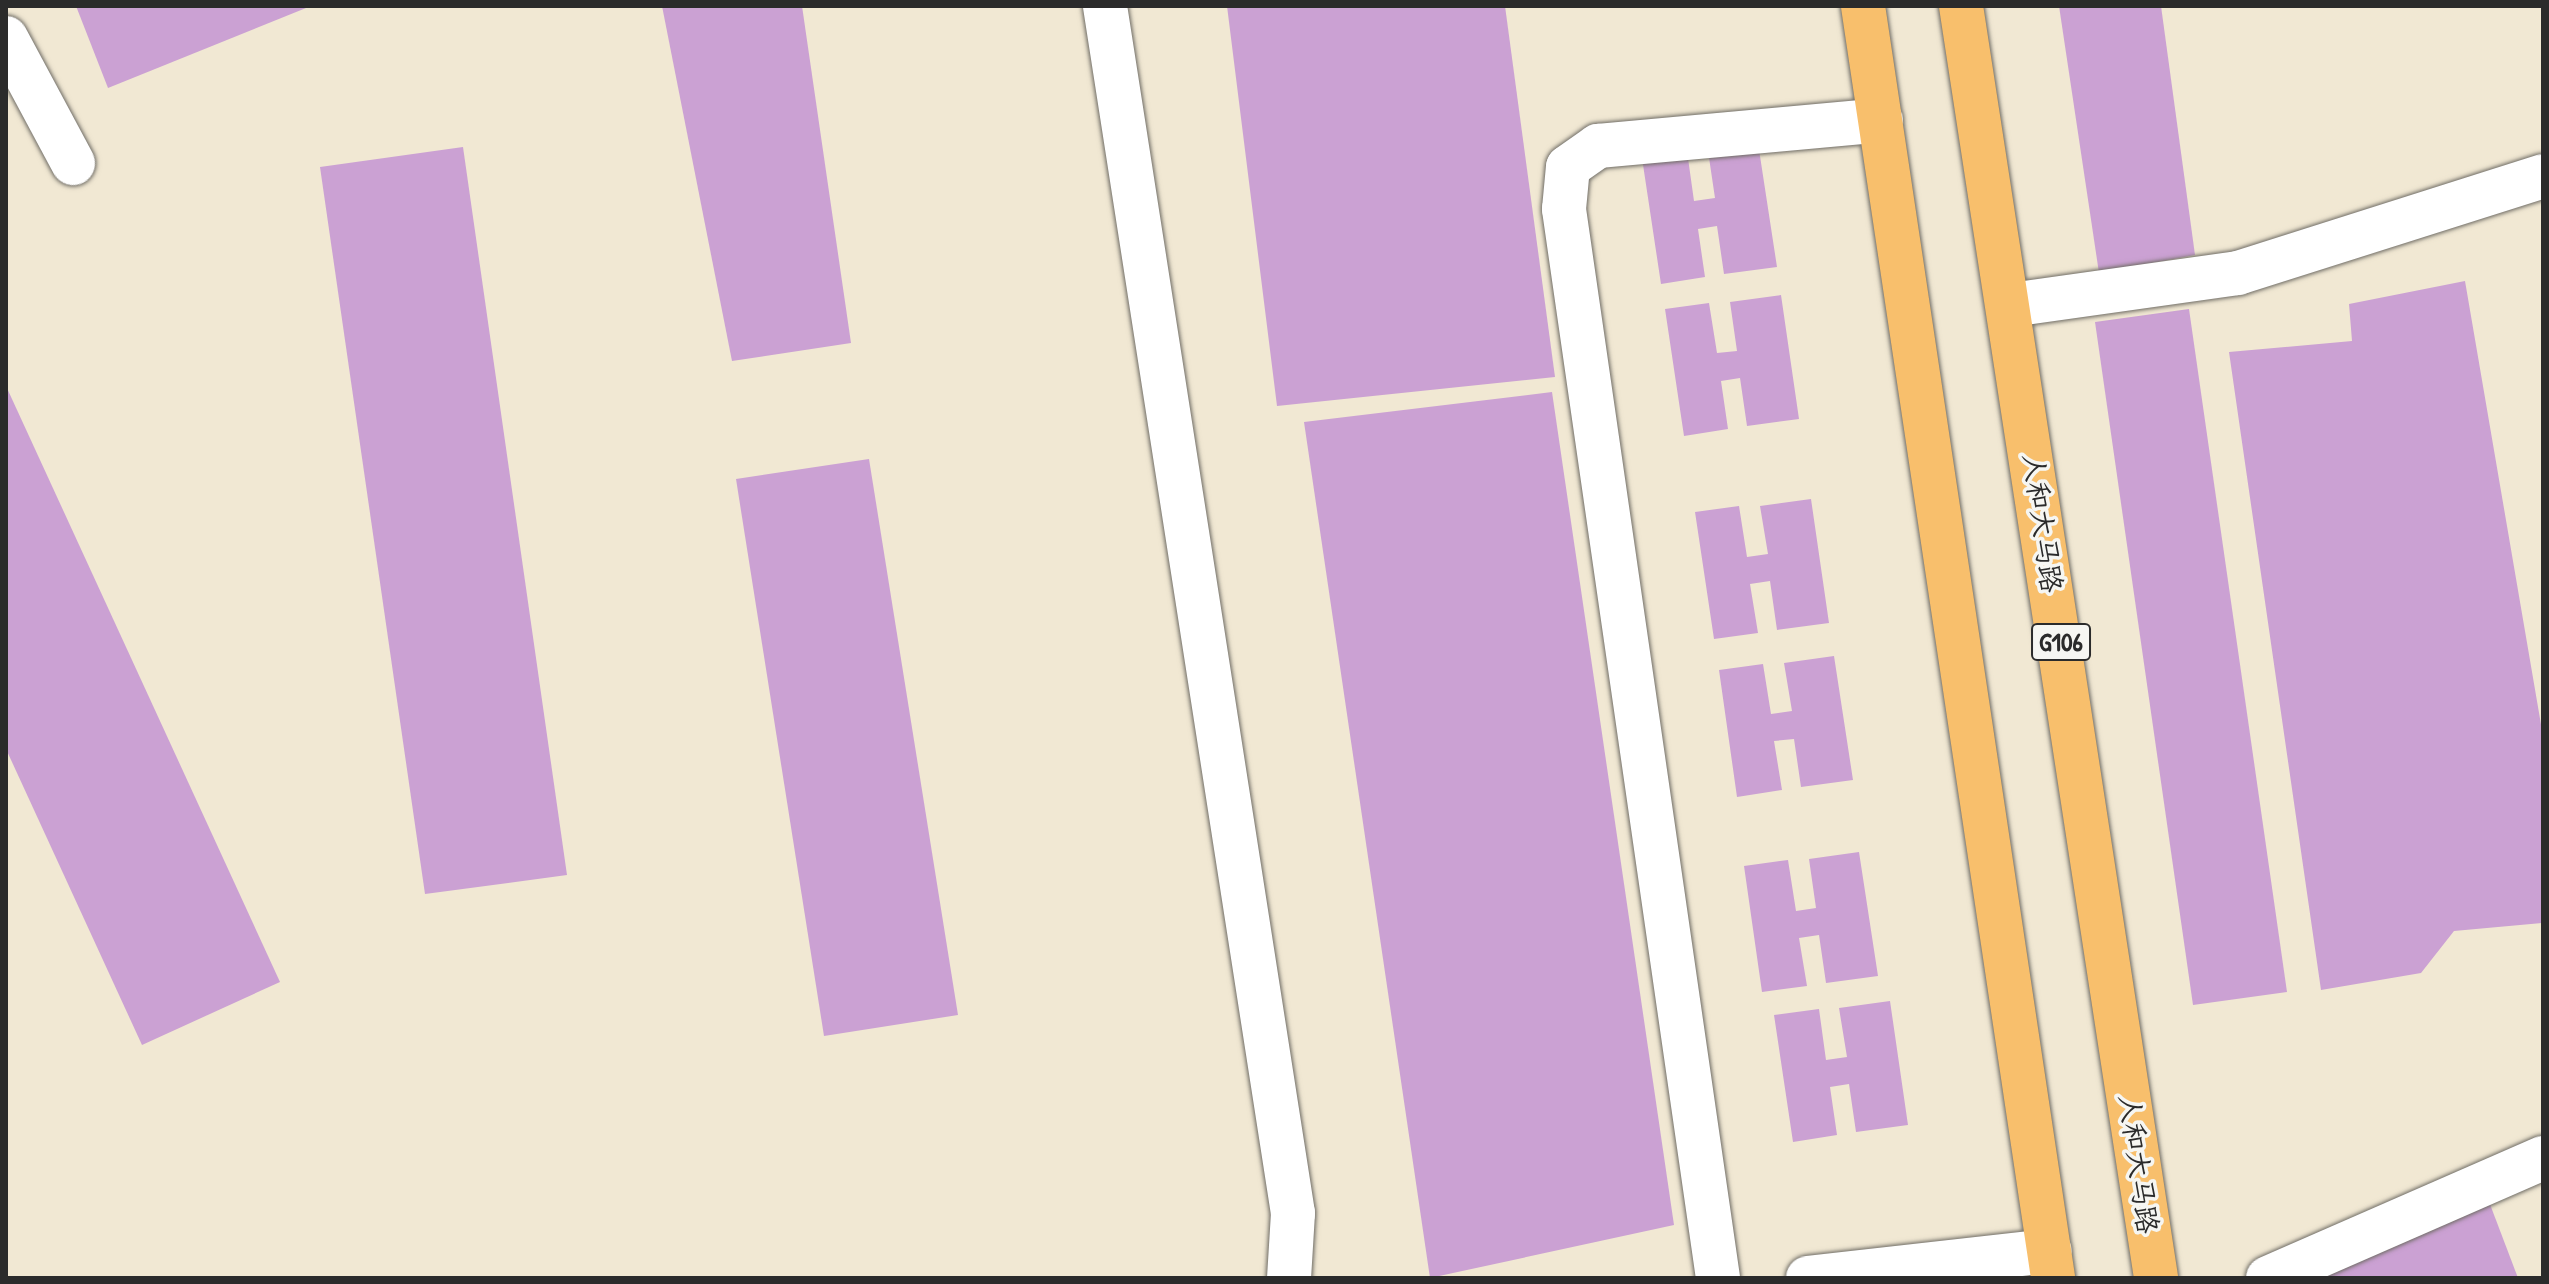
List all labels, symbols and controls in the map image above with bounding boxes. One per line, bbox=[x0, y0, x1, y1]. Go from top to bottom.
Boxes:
street label: 人和大马路 bbox=[2017, 451, 2069, 595]
road number: G106 bbox=[2031, 620, 2091, 664]
street label: 人和大马路 bbox=[2113, 1092, 2165, 1236]

